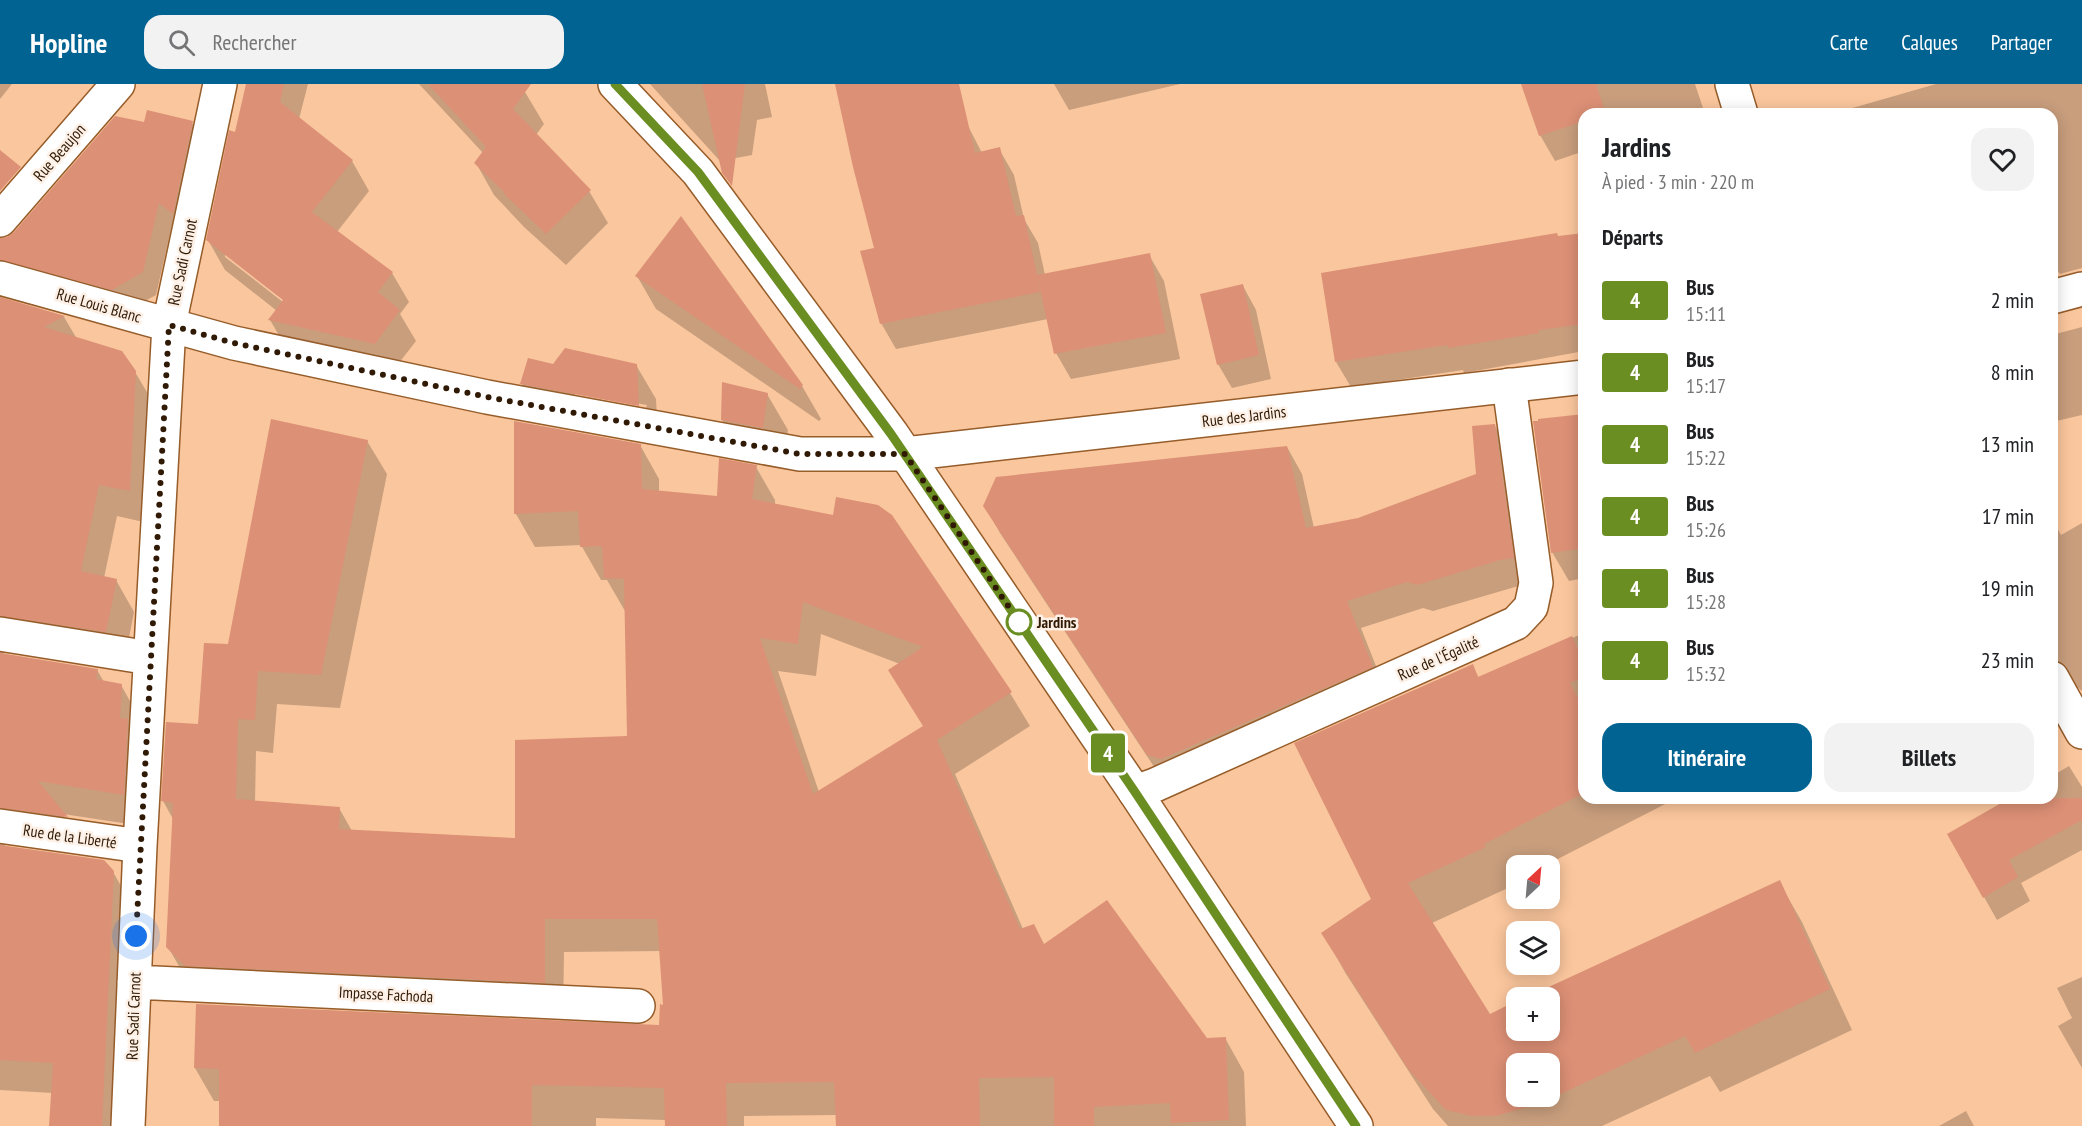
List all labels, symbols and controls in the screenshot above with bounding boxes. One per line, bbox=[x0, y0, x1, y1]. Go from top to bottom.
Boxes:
search box bbox=[144, 15, 564, 69]
text: Hopline bbox=[30, 24, 108, 61]
icon: search bbox=[165, 26, 198, 59]
text: Rechercher bbox=[213, 28, 296, 56]
text: Carte bbox=[1830, 29, 1868, 56]
text: Calques bbox=[1901, 29, 1958, 56]
text: Partager bbox=[1991, 29, 2052, 56]
street label: Rue Beaujon bbox=[29, 119, 89, 185]
text: Jardins bbox=[1602, 128, 1671, 165]
button: heart bbox=[1971, 128, 2034, 191]
text: À pied · 3 min · 220 m bbox=[1602, 169, 1754, 195]
street label: Rue Sadi Carnot bbox=[163, 216, 201, 307]
text: Départs bbox=[1602, 223, 1663, 251]
text: Bus bbox=[1686, 273, 1714, 301]
street label: Rue Louis Blanc bbox=[54, 283, 144, 327]
text: 2 min bbox=[1991, 286, 2034, 314]
text: 4 bbox=[1630, 287, 1640, 314]
text: 15:11 bbox=[1686, 301, 1726, 327]
text: Bus bbox=[1686, 345, 1714, 373]
text: 8 min bbox=[1991, 358, 2034, 386]
text: 4 bbox=[1630, 359, 1640, 386]
text: 15:17 bbox=[1686, 373, 1726, 399]
street label: Rue des Jardins bbox=[1201, 401, 1287, 431]
text: Bus bbox=[1686, 417, 1714, 445]
text: 13 min bbox=[1981, 430, 2034, 458]
text: 4 bbox=[1630, 431, 1640, 458]
text: 15:22 bbox=[1686, 445, 1726, 471]
text: Bus bbox=[1686, 489, 1714, 517]
text: 17 min bbox=[1982, 502, 2034, 530]
text: 4 bbox=[1630, 503, 1640, 530]
text: 15:26 bbox=[1686, 517, 1726, 543]
text: Bus bbox=[1686, 561, 1714, 589]
text: 19 min bbox=[1981, 574, 2034, 602]
text: 4 bbox=[1630, 575, 1640, 602]
text: 15:28 bbox=[1686, 589, 1726, 615]
marker: Jardins bbox=[1006, 609, 1032, 635]
place label: Jardins bbox=[1036, 612, 1077, 632]
street label: Rue de l'Égalité bbox=[1394, 631, 1482, 685]
text: Bus bbox=[1686, 633, 1714, 661]
text: 23 min bbox=[1981, 646, 2034, 674]
text: 4 bbox=[1630, 647, 1640, 674]
text: 15:32 bbox=[1686, 661, 1726, 687]
button: Itinéraire bbox=[1602, 723, 1812, 792]
button: Billets bbox=[1824, 723, 2034, 792]
line badge: 4 bbox=[1088, 734, 1128, 772]
text: 4 bbox=[1103, 740, 1113, 767]
street label: Rue de la Liberté bbox=[22, 820, 118, 852]
north arrow bbox=[1506, 855, 1560, 909]
map controls bbox=[1506, 855, 1560, 1107]
your location bbox=[121, 921, 151, 951]
button: layers bbox=[1506, 921, 1560, 975]
street label: Rue Sadi Carnot bbox=[121, 971, 145, 1060]
street label: Impasse Fachoda bbox=[338, 982, 434, 1006]
button: + bbox=[1506, 987, 1560, 1041]
button: − bbox=[1506, 1053, 1560, 1107]

